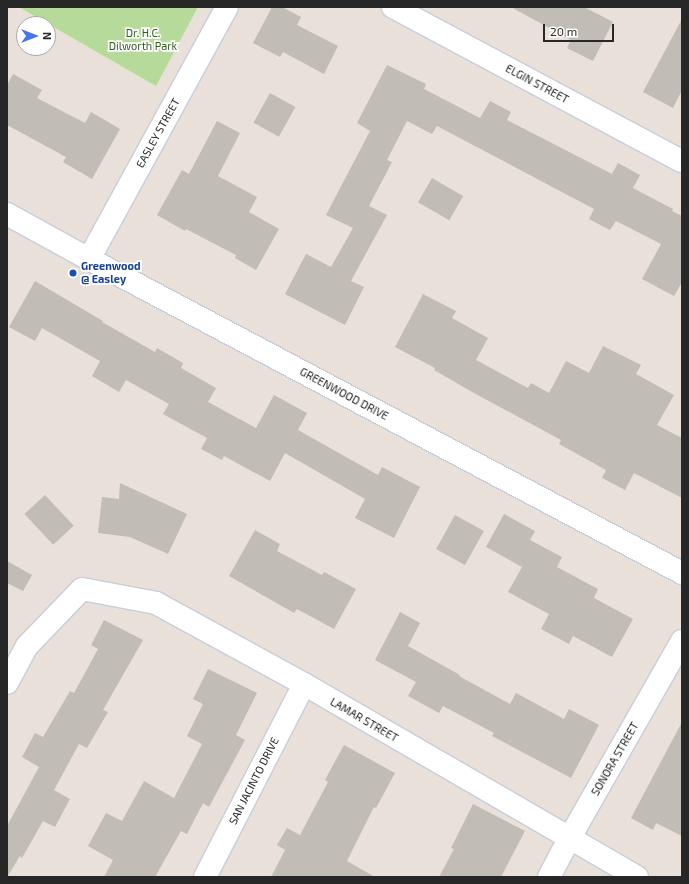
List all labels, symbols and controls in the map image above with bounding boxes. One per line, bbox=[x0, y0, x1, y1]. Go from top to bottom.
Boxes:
north arrow bbox=[16, 16, 56, 56]
scale bar bbox=[545, 16, 616, 42]
text: 20 m bbox=[550, 24, 577, 38]
park label: Dr. H.C. Dilworth Park bbox=[109, 27, 177, 53]
text: N bbox=[41, 32, 54, 40]
street label: ELGIN STREET bbox=[503, 62, 571, 106]
street label: EASLEY STREET bbox=[133, 96, 183, 170]
place label: Greenwood @ Easley bbox=[81, 260, 141, 286]
marker: Greenwood @ Easley bbox=[68, 268, 78, 278]
street label: GREENWOOD DRIVE bbox=[297, 365, 391, 423]
street label: LAMAR STREET bbox=[328, 695, 400, 745]
street label: SONORA STREET bbox=[589, 720, 641, 798]
street label: SAN JACINTO DRIVE bbox=[226, 735, 282, 827]

